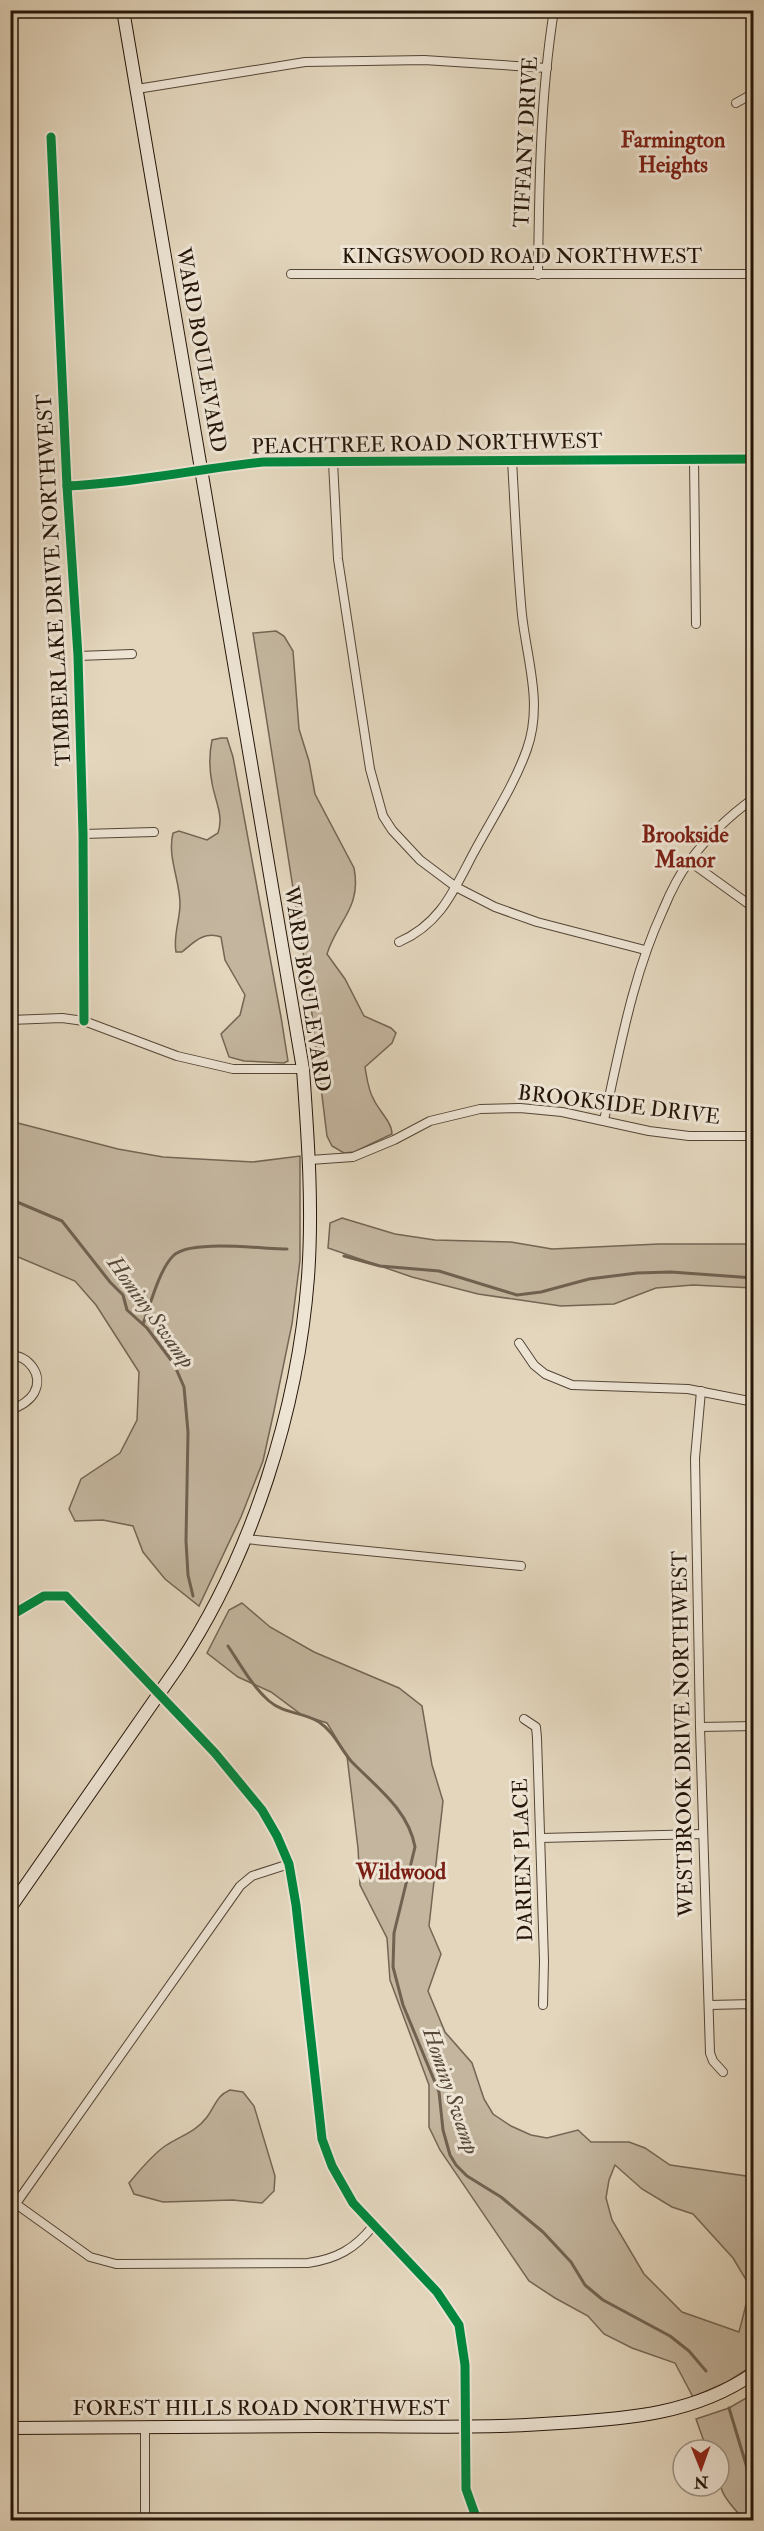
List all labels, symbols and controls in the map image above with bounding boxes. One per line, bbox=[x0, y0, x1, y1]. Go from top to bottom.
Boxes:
street label: TIFFANY DRIVE bbox=[508, 56, 544, 228]
district label: Farmington Heights bbox=[621, 126, 726, 180]
street label: KINGSWOOD ROAD NORTHWEST bbox=[342, 243, 703, 270]
street label: WARD BOULEVARD bbox=[169, 244, 232, 455]
street label: TIMBERLAKE DRIVE NORTHWEST bbox=[31, 393, 77, 767]
street label: PEACHTREE ROAD NORTHWEST bbox=[251, 427, 603, 461]
district label: Brookside Manor bbox=[641, 821, 729, 874]
street label: WARD BOULEVARD bbox=[277, 883, 337, 1094]
street label: BROOKSIDE DRIVE bbox=[516, 1079, 722, 1131]
water label: Hominy Swamp bbox=[100, 1249, 201, 1374]
street label: WESTBROOK DRIVE NORTHWEST bbox=[666, 1550, 700, 1918]
street label: DARIEN PLACE bbox=[507, 1778, 539, 1942]
district label: Wildwood bbox=[355, 1858, 446, 1886]
water label: Hominy Swamp bbox=[416, 2023, 486, 2158]
street label: FOREST HILLS ROAD NORTHWEST bbox=[73, 2395, 450, 2422]
north arrow bbox=[671, 2438, 731, 2498]
text: N bbox=[693, 2472, 710, 2492]

